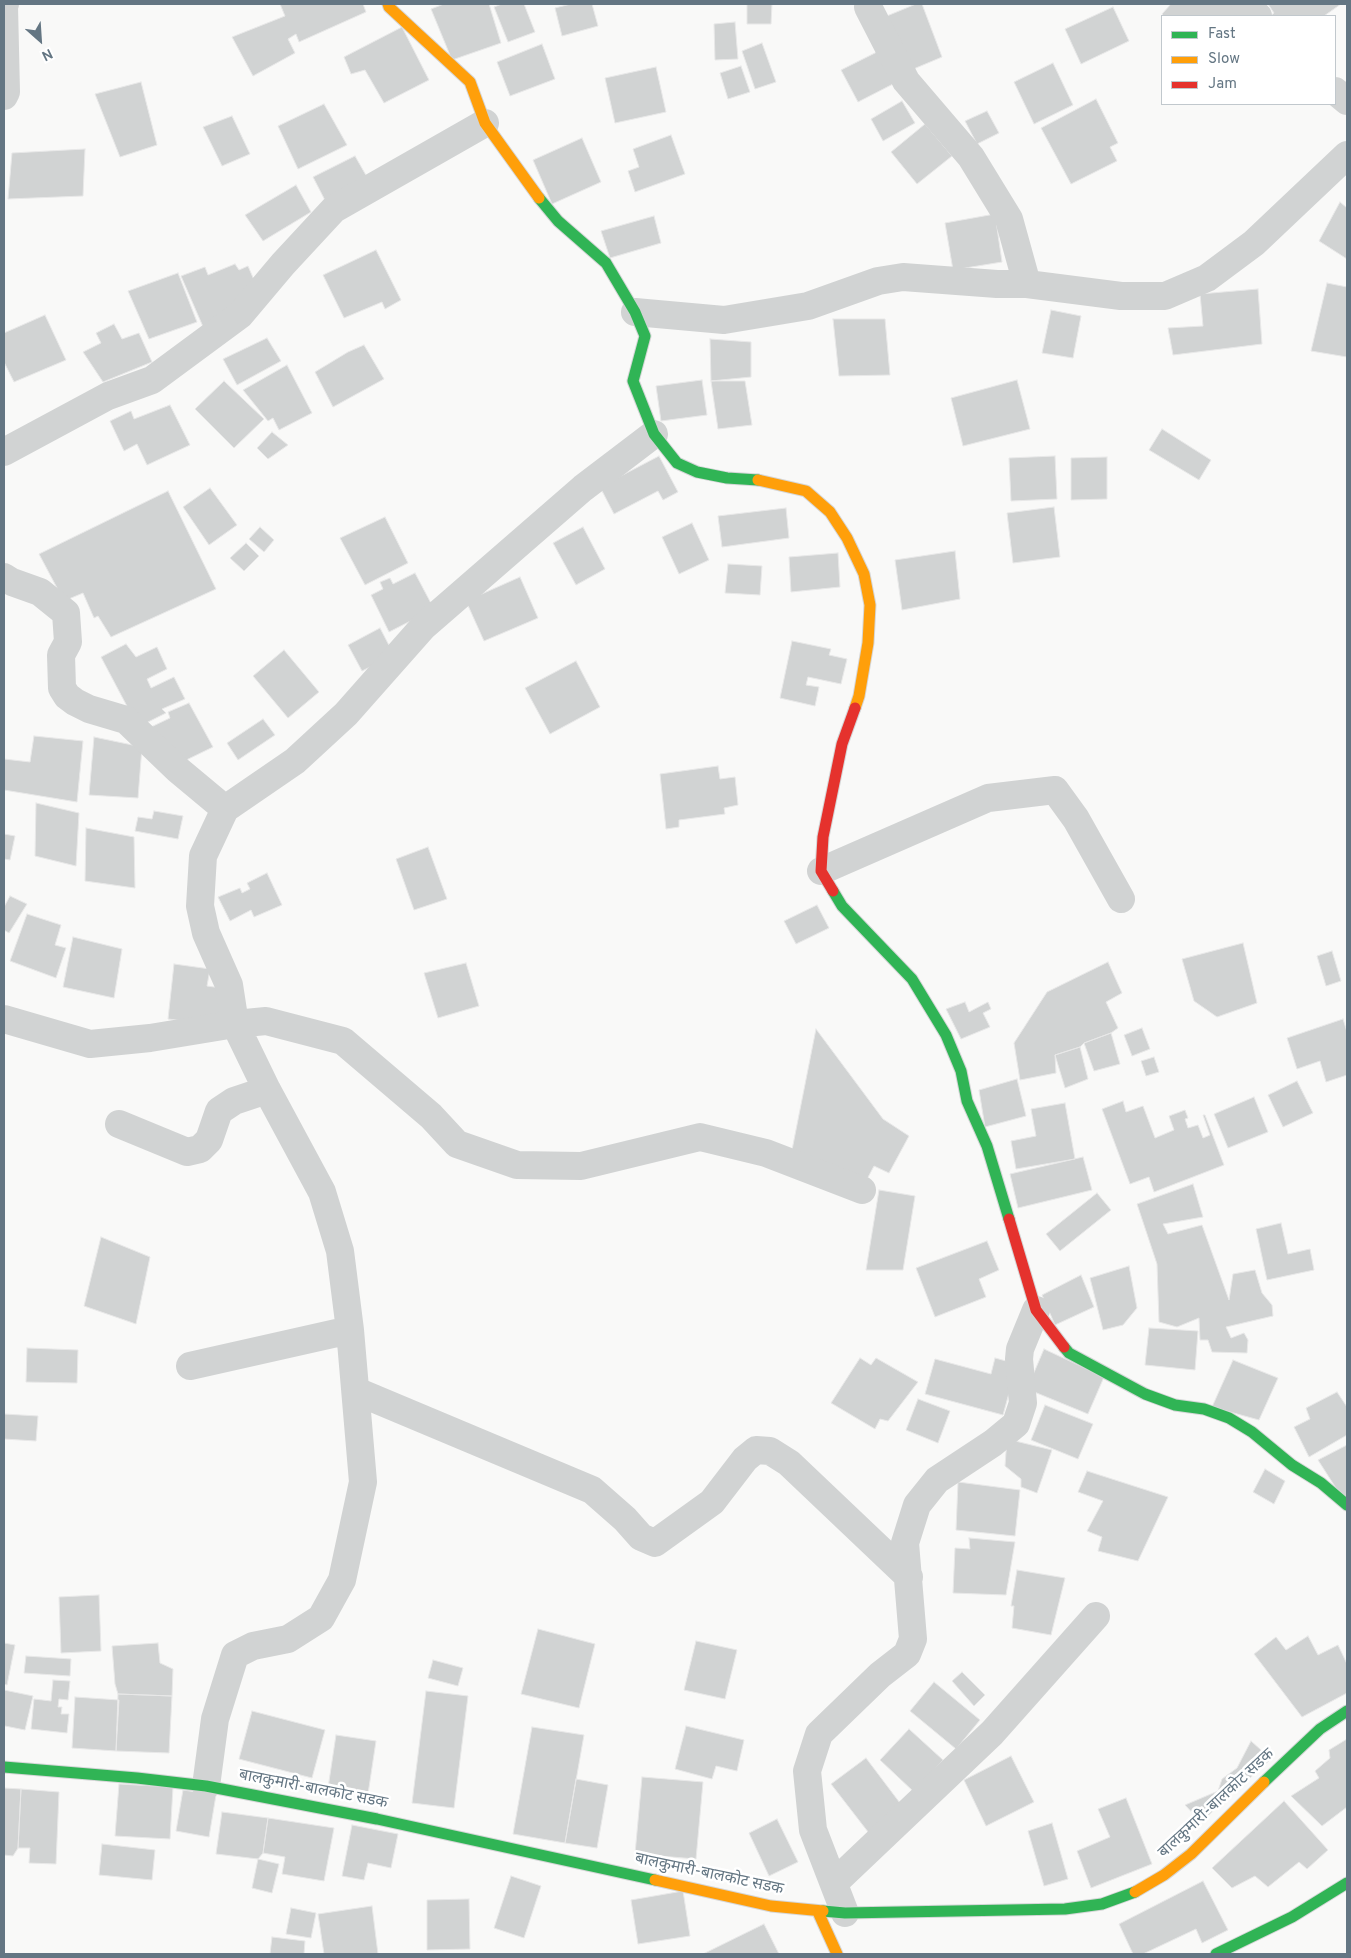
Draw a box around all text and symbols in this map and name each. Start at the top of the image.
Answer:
north arrow [15,15,65,65]
legend [1161,15,1336,105]
text: Fast [1208,25,1236,44]
text: N [39,44,55,64]
text: Slow [1208,50,1240,69]
text: Jam [1208,75,1237,94]
street label: बालकुमारी-बालकोट सडक [1155,1745,1279,1863]
street label: बालकुमारी-बालकोट सडक [237,1766,389,1814]
street label: बालकुमारी-बालकोट सडक [633,1850,785,1900]

